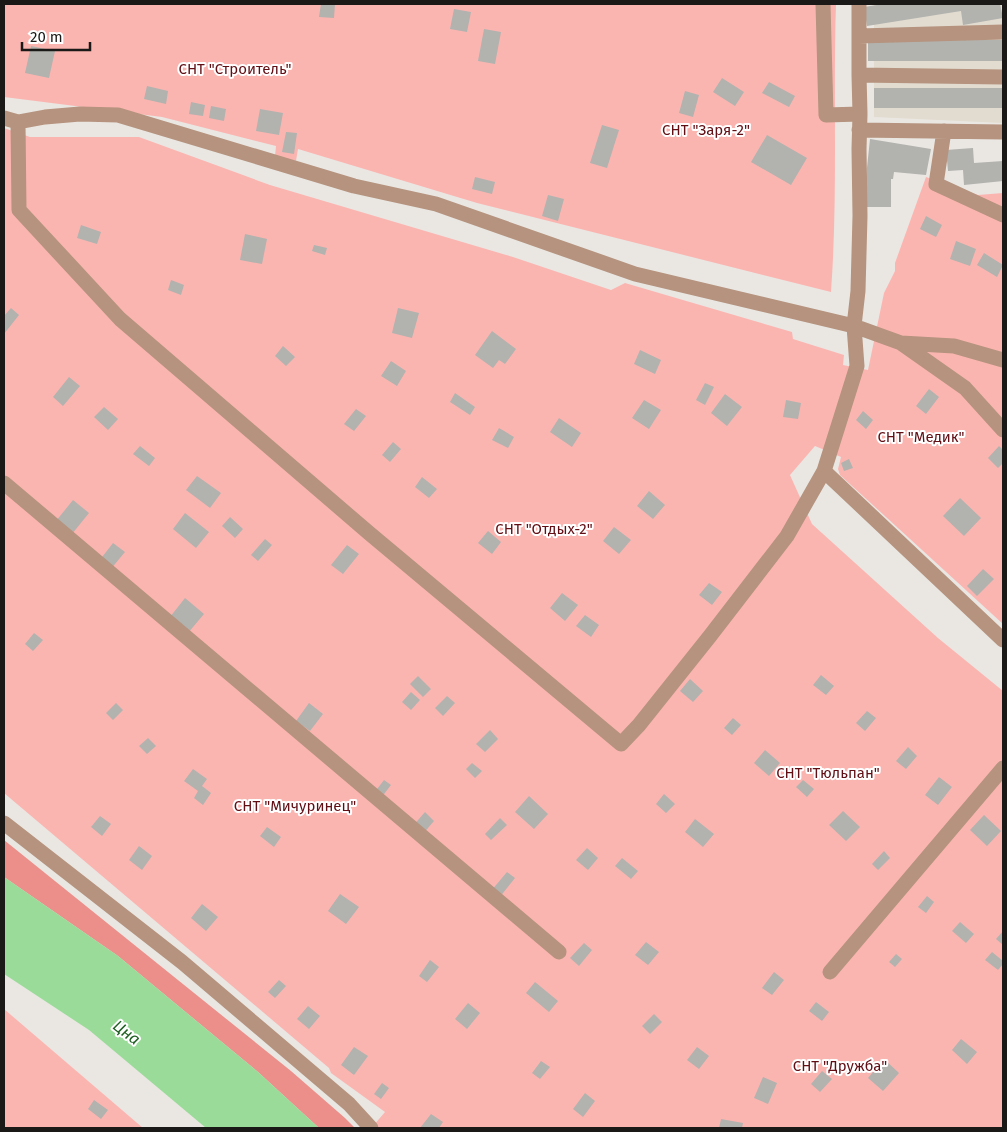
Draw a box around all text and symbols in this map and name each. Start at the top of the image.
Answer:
scale bar [22,20,90,52]
text: 20 m [30,28,63,46]
park label: СНТ "Строитель" [179,60,292,78]
park label: СНТ "Заря-2" [662,121,750,139]
park label: СНТ "Медик" [877,428,965,446]
park label: СНТ "Отдых-2" [495,520,593,538]
park label: СНТ "Тюльпан" [776,764,880,782]
park label: СНТ "Мичуринец" [234,797,356,815]
water label: Цна [109,1016,144,1049]
park label: СНТ "Дружба" [793,1057,887,1075]

